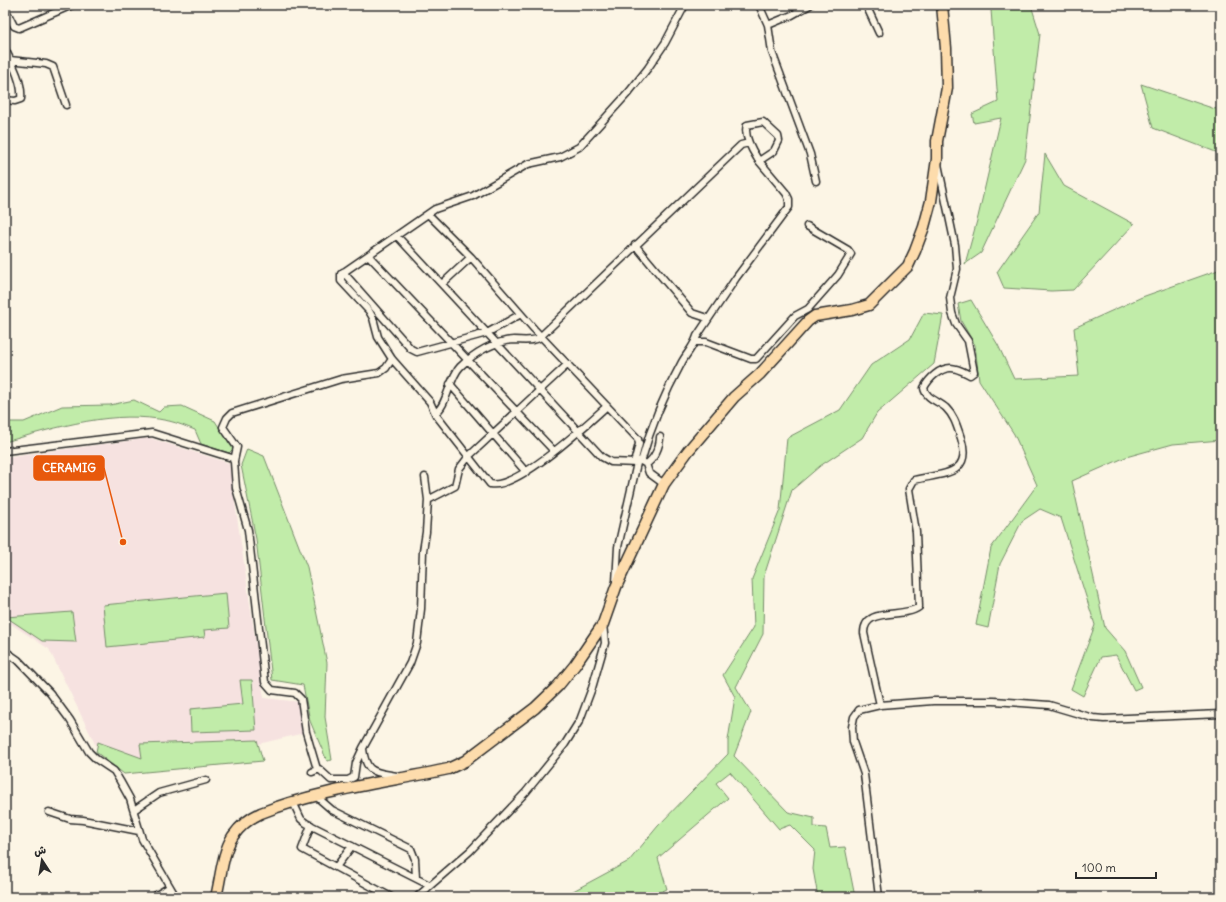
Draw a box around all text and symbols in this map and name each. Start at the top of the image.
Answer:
callout: CERAMIG [34,456,104,480]
text: CERAMIG [42,460,96,475]
north arrow [22,840,62,880]
text: ش [33,842,47,858]
scale bar [1076,854,1156,880]
text: 100 m [1082,860,1116,875]

